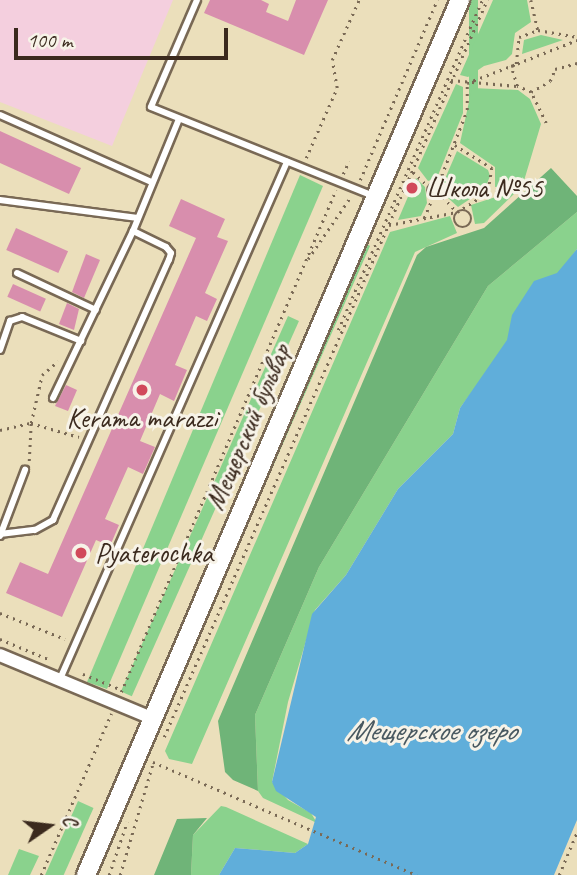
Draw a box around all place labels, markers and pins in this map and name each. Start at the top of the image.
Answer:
place label: Школа №55 [426,171,543,205]
marker: Школа №55 [404,180,420,196]
marker: Kerama marazzi [134,382,150,398]
place label: Kerama marazzi [67,401,217,435]
place label: Pyaterochka [95,536,213,570]
marker: Pyaterochka [73,545,89,561]

